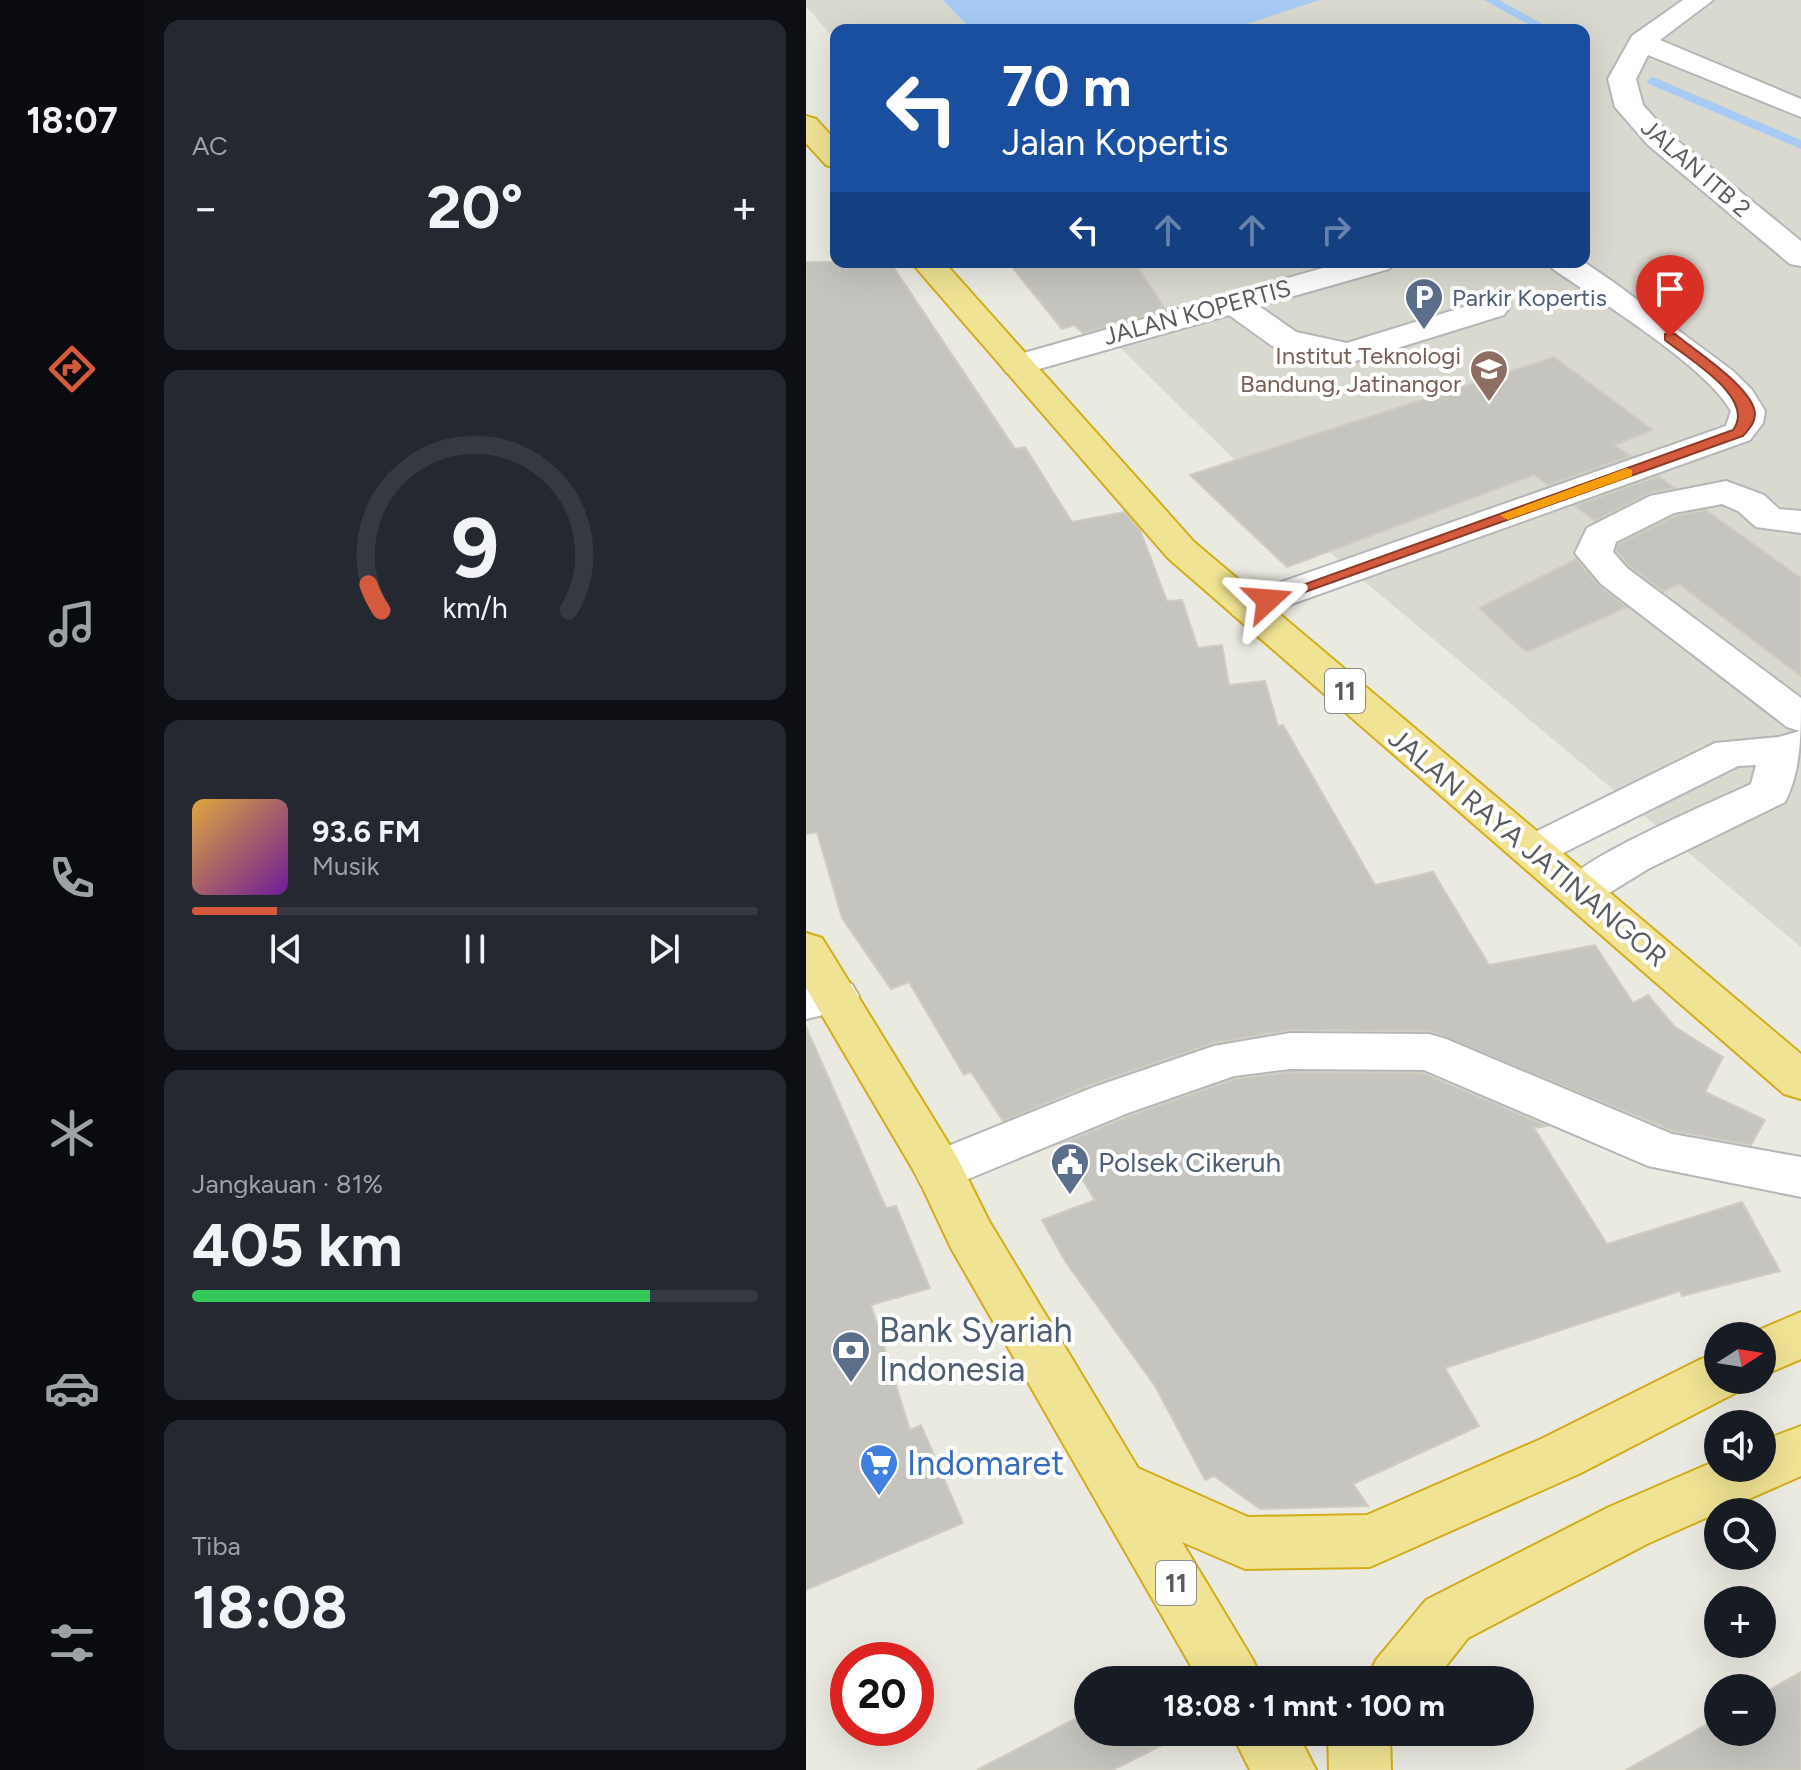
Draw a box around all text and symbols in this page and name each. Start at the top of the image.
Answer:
text: 70 m [1002,53,1132,120]
icon: left [870,56,974,160]
text: 18:07 [26,99,118,142]
street label: JALAN ITB 2 [1635,113,1757,223]
text: Jalan Kopertis [1002,121,1229,164]
text: AC [192,130,228,162]
text: 20° [427,171,523,243]
text: − [192,181,219,234]
text: + [731,181,758,234]
icon: left [1062,208,1106,252]
icon: ahead [1146,208,1190,252]
icon: ahead [1230,208,1274,252]
icon: right [1314,208,1358,252]
pin [1636,255,1704,337]
icon: arrive [1648,267,1692,311]
street label: JALAN KOPERTIS [1100,273,1294,351]
parking icon: Parkir Kopertis [1403,276,1445,331]
place label: Parkir Kopertis [1452,283,1607,312]
icon: directions [44,341,100,397]
place label: Institut Teknologi Bandung, Jatinangor [1240,341,1461,398]
school or university icon: Institut Teknologi Bandung, Jatinangor [1468,348,1510,403]
text: 9 [451,498,499,598]
position arrow [1226,558,1310,642]
text: km/h [442,591,508,625]
icon: music [44,596,100,652]
road number: 11 [1325,669,1365,713]
street label: JALAN RAYA JATINANGOR [1382,720,1674,974]
text: 93.6 FM [312,813,420,850]
icon: phone [44,850,100,906]
text: Musik [312,850,379,882]
icon: previous [264,927,308,971]
icon: pause [453,927,497,971]
icon: next [642,927,686,971]
icon: climate [44,1105,100,1161]
public building icon: Polsek Cikeruh [1049,1141,1091,1196]
place label: Polsek Cikeruh [1098,1145,1281,1179]
text: Jangkauan · 81% [192,1168,383,1200]
text: 405 km [192,1209,403,1281]
place label: Bank Syariah Indonesia [879,1310,1072,1390]
north arrow [1704,1322,1776,1394]
map controls [1704,1322,1776,1746]
bank icon: Bank Syariah Indonesia [830,1329,872,1384]
icon: car [44,1360,100,1416]
button: sound [1704,1410,1776,1482]
supermarket icon: Indomaret [858,1442,900,1497]
place label: Indomaret [907,1443,1064,1484]
button: search [1704,1498,1776,1570]
text: Tiba [192,1530,241,1562]
road number: 11 [1156,1561,1196,1605]
text: 18:08 [192,1571,348,1643]
button: + [1704,1586,1776,1658]
icon: filters [44,1615,100,1671]
speed limit sign: 20 [830,1642,934,1746]
button: − [1704,1674,1776,1746]
text: 18:08 · 1 mnt · 100 m [1163,1687,1445,1724]

